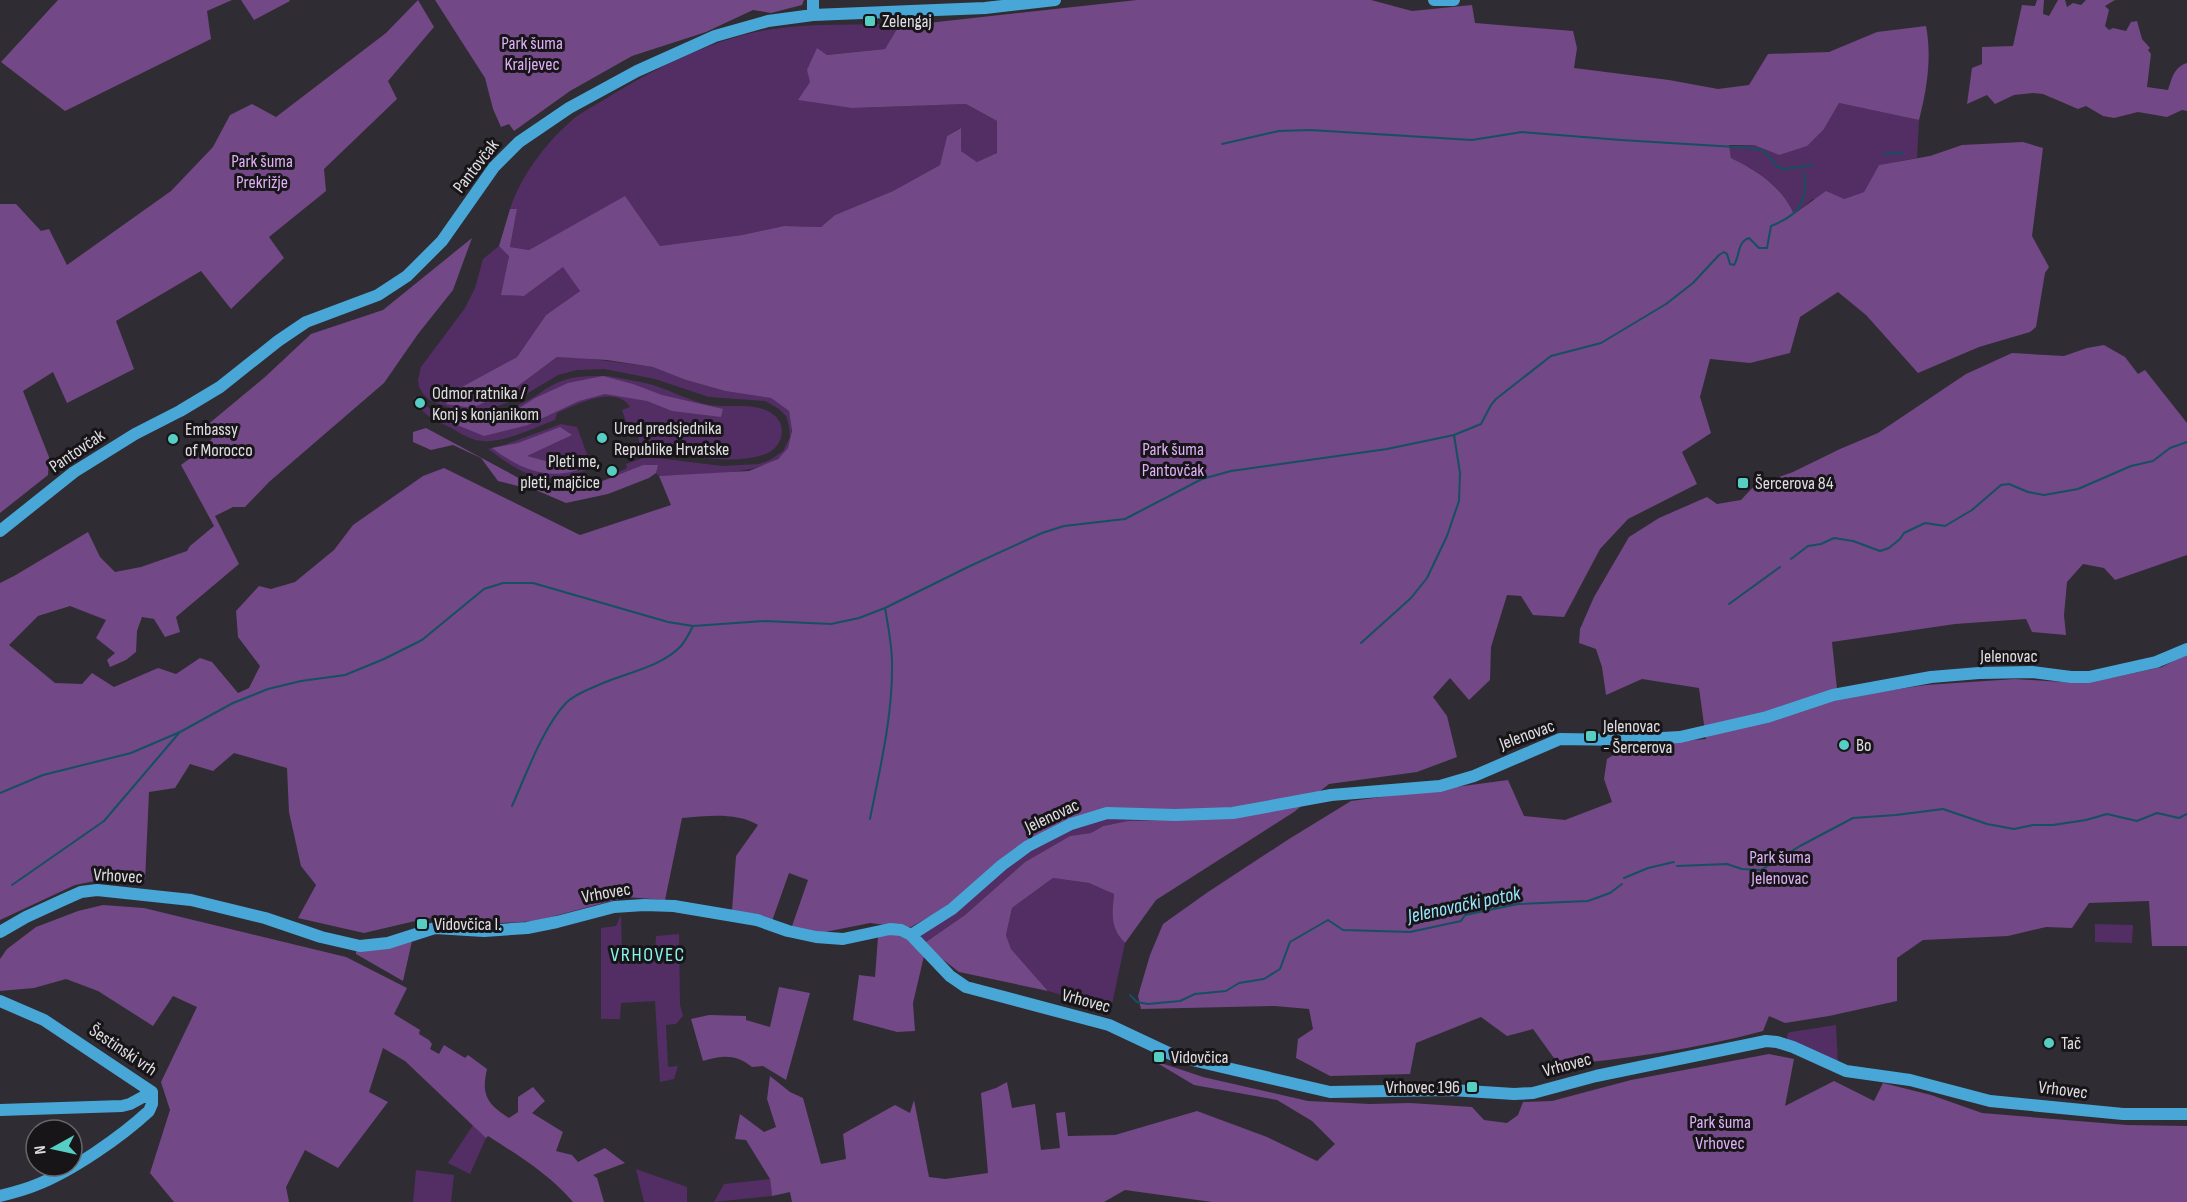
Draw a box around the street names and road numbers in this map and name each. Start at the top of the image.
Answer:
street label: Pantovčak [449,135,504,197]
street label: Pantovčak [45,425,109,477]
street label: Jelenovac [1979,646,2038,667]
street label: Jelenovac [1496,715,1558,755]
street label: Jelenovac [1021,794,1082,838]
street label: Vrhovec [93,864,143,888]
street label: Vrhovec [580,878,632,908]
street label: Vrhovec [1059,984,1113,1018]
street label: Šestinski vrh [85,1020,161,1080]
street label: Vrhovec [1540,1048,1594,1082]
street label: Vrhovec [2037,1077,2089,1103]

